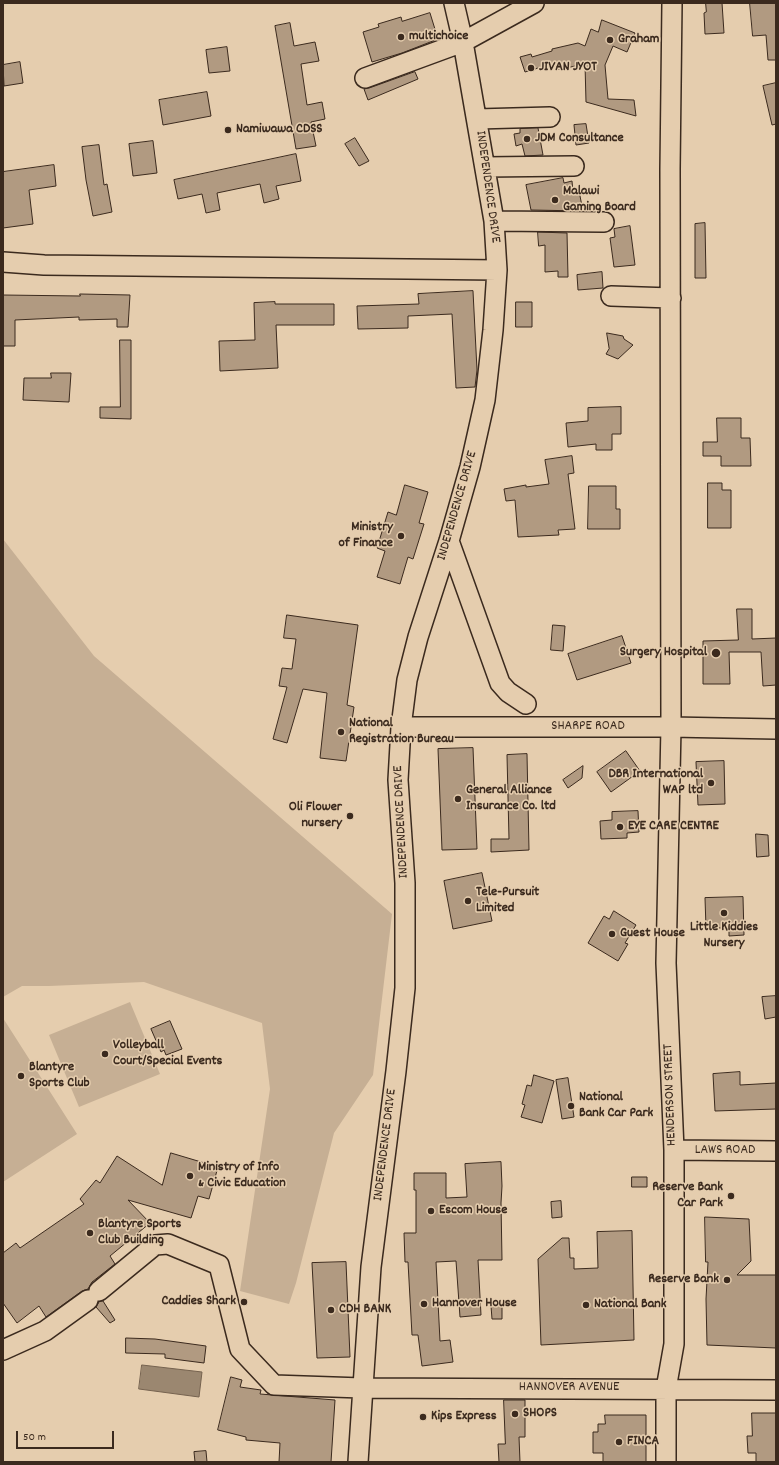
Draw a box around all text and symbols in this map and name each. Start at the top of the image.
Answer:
place label: multichoice [409,29,468,45]
marker: multichoice [396,32,406,42]
place label: Graham [618,32,659,48]
marker: Graham [605,35,615,45]
place label: JIVAN JYOT [539,60,597,76]
marker: JIVAN JYOT [526,63,536,73]
place label: Namiwawa CDSS [236,122,323,138]
marker: Namiwawa CDSS [223,125,233,135]
street label: INDEPENDENCE DRIVE [471,130,503,244]
place label: JDM Consultance [535,131,624,147]
marker: JDM Consultance [522,134,532,144]
place label: Malawi Gaming Board [563,184,636,216]
marker: Malawi Gaming Board [550,195,560,205]
street label: INDEPENDENCE DRIVE [434,449,482,563]
place label: Ministry of Finance [339,520,393,552]
marker: Ministry of Finance [396,531,406,541]
place label: Surgery Hospital [620,645,707,661]
marker: Surgery Hospital [710,647,722,659]
place label: National Registration Bureau [349,716,454,748]
street label: SHARPE ROAD [551,719,625,735]
marker: National Registration Bureau [336,727,346,737]
street label: INDEPENDENCE DRIVE [391,765,413,879]
place label: DBR International WAP ltd [608,767,703,800]
marker: DBR International WAP ltd [706,778,716,788]
place label: General Alliance Insurance Co. ltd [466,783,556,816]
marker: General Alliance Insurance Co. ltd [453,794,463,804]
place label: Oli Flower nursery [289,800,342,832]
marker: Oli Flower nursery [345,811,355,821]
place label: EYE CARE CENTRE [628,819,719,835]
marker: EYE CARE CENTRE [615,822,625,832]
place label: Tele-Pursuit Limited [476,885,539,918]
marker: Tele-Pursuit Limited [463,896,473,906]
marker: Little Kiddies Nursery [719,908,729,918]
place label: Little Kiddies Nursery [690,920,758,952]
place label: Guest House [620,926,685,942]
marker: Guest House [607,929,617,939]
place label: Volleyball Court/Special Events [113,1038,222,1070]
street label: HENDERSON STREET [661,1044,681,1146]
marker: Volleyball Court/Special Events [100,1049,110,1059]
place label: Blantyre Sports Club [29,1060,90,1092]
marker: Blantyre Sports Club [16,1071,26,1081]
street label: INDEPENDENCE DRIVE [371,1088,401,1202]
place label: National Bank Car Park [579,1090,653,1122]
marker: National Bank Car Park [566,1101,576,1111]
street label: LAWS ROAD [695,1143,755,1159]
place label: Ministry of Info & Civic Education [198,1160,286,1192]
marker: Ministry of Info & Civic Education [185,1171,195,1181]
place label: Reserve Bank Car Park [652,1180,723,1212]
marker: Reserve Bank Car Park [726,1191,736,1201]
place label: Escom House [439,1203,507,1219]
marker: Escom House [426,1206,436,1216]
place label: Blantyre Sports Club Building [98,1217,182,1250]
marker: Blantyre Sports Club Building [85,1228,95,1238]
place label: Reserve Bank [648,1272,719,1288]
marker: Reserve Bank [722,1275,732,1285]
place label: Caddies Shark [161,1294,236,1310]
place label: Hannover House [432,1296,517,1312]
marker: Caddies Shark [239,1297,249,1307]
place label: National Bank [594,1297,666,1313]
marker: Hannover House [419,1299,429,1309]
marker: National Bank [581,1300,591,1310]
place label: CDH BANK [339,1302,391,1318]
marker: CDH BANK [326,1305,336,1315]
street label: HANNOVER AVENUE [519,1380,619,1396]
place label: SHOPS [523,1406,557,1422]
place label: Kips Express [431,1409,497,1425]
marker: SHOPS [510,1409,520,1419]
marker: Kips Express [418,1412,428,1422]
scale bar [18,1423,116,1449]
text: 50 m [23,1429,46,1446]
place label: FINCA [627,1434,659,1450]
marker: FINCA [614,1437,624,1447]

